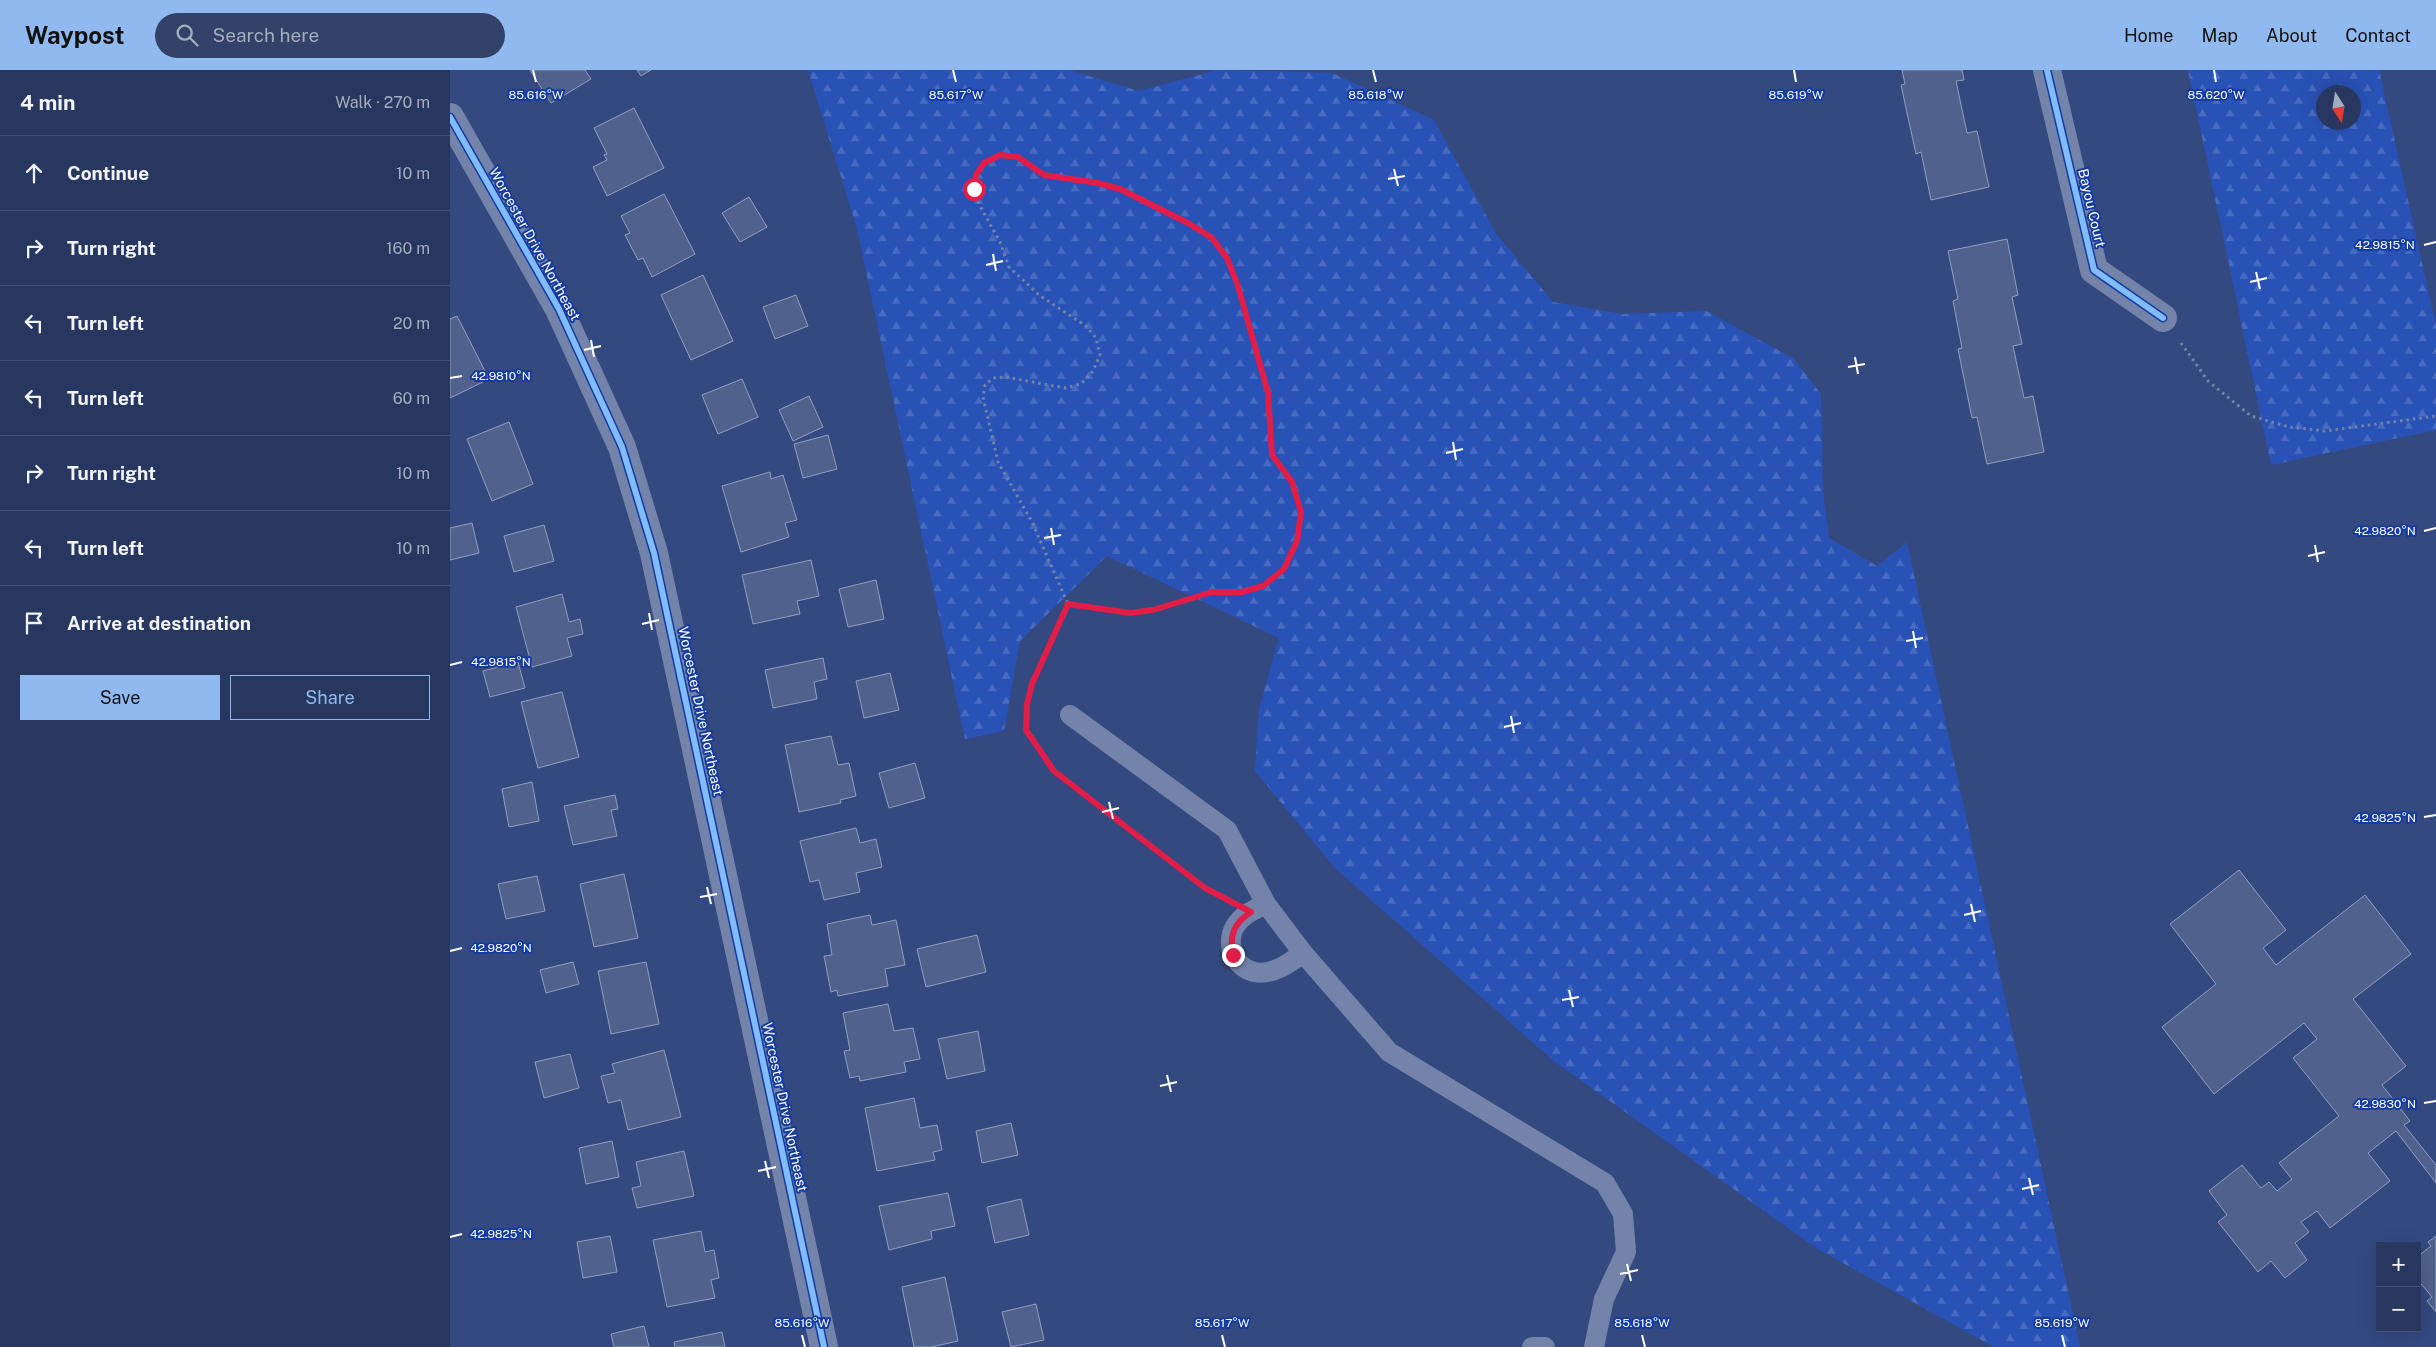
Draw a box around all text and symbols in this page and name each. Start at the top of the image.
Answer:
search box [155,13,505,58]
text: Waypost [25,21,125,49]
icon: search [173,21,201,49]
text: Search here [213,24,319,46]
text: Home [2124,25,2174,46]
text: Map [2202,25,2238,46]
text: About [2266,25,2317,46]
text: Contact [2345,25,2411,46]
north arrow [2316,85,2361,130]
text: 85.616°W [509,88,564,102]
text: 85.617°W [929,88,984,102]
text: 85.618°W [1348,88,1404,102]
text: 85.619°W [1768,88,1824,102]
text: 85.620°W [2187,88,2245,102]
text: 4 min [20,90,75,115]
text: Walk · 270 m [335,93,430,112]
icon: ahead [20,159,48,187]
text: Continue [67,162,149,184]
text: 10 m [396,164,430,183]
street label: Worcester Drive Northeast [486,165,584,323]
street label: Bayou Court [2075,167,2109,249]
route start [963,178,986,201]
icon: right [20,234,48,262]
text: Turn right [67,237,156,259]
text: 42.9815°N [2355,238,2415,252]
text: 160 m [386,239,430,258]
icon: left [20,309,48,337]
text: Turn left [67,312,144,334]
text: 20 m [393,314,430,333]
text: 42.9810°N [471,369,531,383]
icon: left [20,384,48,412]
text: Turn left [67,387,144,409]
text: 60 m [393,389,430,408]
icon: right [20,459,48,487]
text: Turn right [67,462,156,484]
text: 10 m [396,464,430,483]
text: 42.9820°N [2354,524,2416,538]
icon: left [20,534,48,562]
text: Turn left [67,537,144,559]
text: 10 m [396,539,430,558]
icon: arrive [20,609,48,637]
text: Arrive at destination [67,612,251,634]
street label: Worcester Drive Northeast [675,625,727,797]
text: 42.9815°N [471,655,531,669]
button: Save [20,675,220,720]
button: Share [230,675,430,720]
text: 42.9825°N [2354,811,2416,825]
text: 42.9820°N [470,941,532,955]
route end [1222,944,1245,967]
street label: Worcester Drive Northeast [759,1021,811,1193]
text: 42.9830°N [2354,1097,2416,1111]
text: 42.9825°N [470,1227,532,1241]
map controls [2376,1242,2421,1332]
button: + [2376,1242,2421,1287]
button: − [2376,1287,2421,1332]
text: 85.616°W [775,1316,830,1330]
text: 85.617°W [1195,1316,1250,1330]
text: 85.618°W [1614,1316,1670,1330]
text: 85.619°W [2034,1316,2090,1330]

